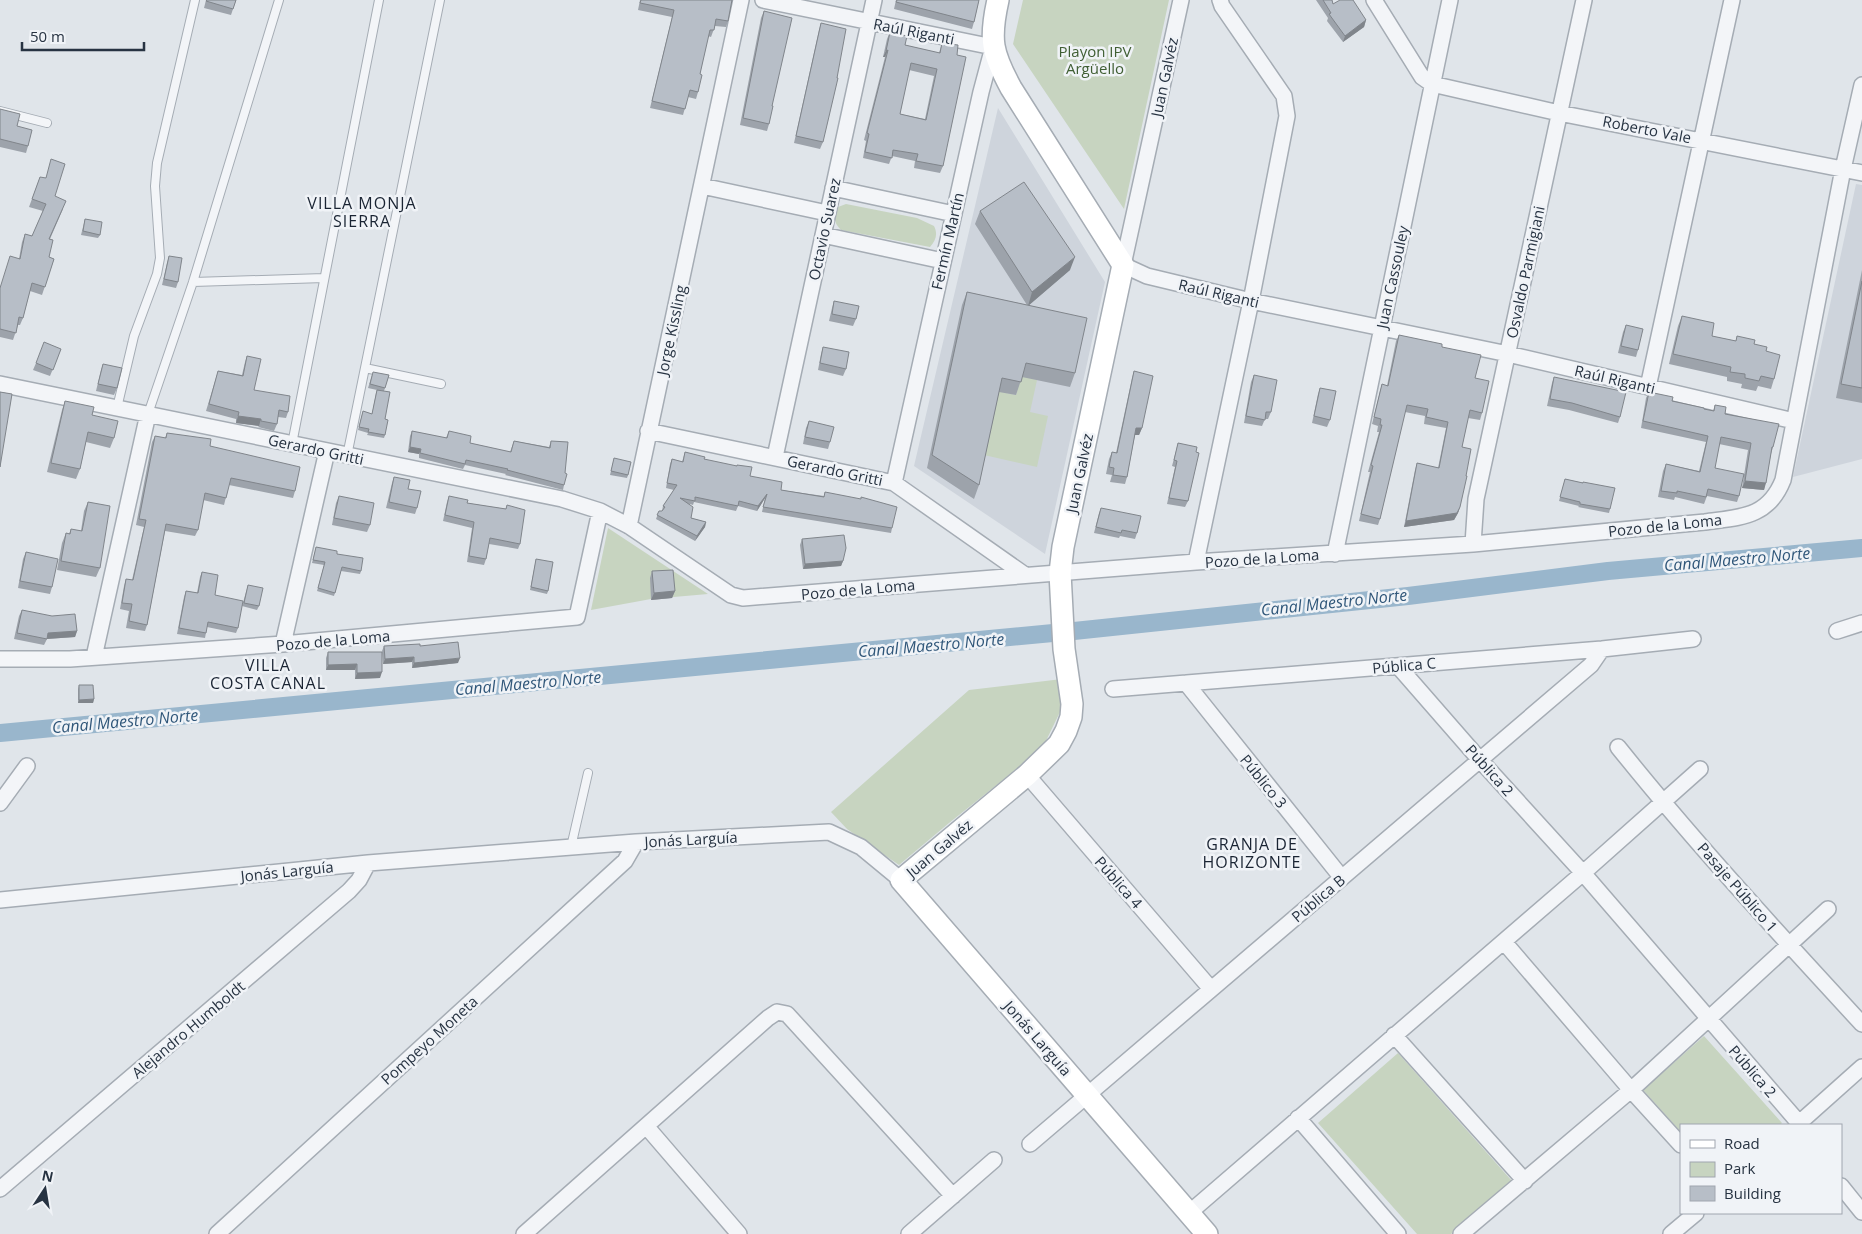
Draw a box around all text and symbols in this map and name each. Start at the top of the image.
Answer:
street label: Raúl Riganti [872,13,956,49]
scale bar [22,20,145,52]
text: 50 m [30,26,65,46]
street label: Juan Galvéz [1145,35,1182,120]
park label: Playon IPV Argüello [1059,41,1132,78]
street label: Roberto Vale [1601,111,1693,147]
street label: Octavio Suarez [803,176,845,282]
street label: Fermín Martín [926,190,968,292]
district label: VILLA MONJA SIERRA [307,192,417,232]
street label: Osvaldo Parmigiani [1501,204,1549,340]
street label: Juan Cassouley [1371,223,1413,332]
street label: Raúl Riganti [1177,274,1261,312]
street label: Jorge Kissling [651,283,690,379]
street label: Raúl Riganti [1573,360,1657,398]
street label: Gerardo Gritti [266,429,366,469]
street label: Juan Galvéz [1060,431,1097,516]
street label: Gerardo Gritti [785,450,885,490]
street label: Pozo de la Loma [1607,509,1723,541]
water label: Canal Maestro Norte [1663,542,1811,576]
street label: Pozo de la Loma [1204,544,1320,572]
street label: Pozo de la Loma [800,574,916,604]
water label: Canal Maestro Norte [1260,583,1408,621]
street label: Pozo de la Loma [275,625,391,655]
water label: Canal Maestro Norte [857,628,1005,662]
street label: Pública C [1371,652,1437,678]
district label: VILLA COSTA CANAL [210,654,326,694]
water label: Canal Maestro Norte [454,666,602,700]
water label: Canal Maestro Norte [51,704,199,738]
street label: Pública 2 [1462,740,1518,800]
street label: Público 3 [1236,750,1292,812]
street label: Juan Galvéz [900,814,976,883]
street label: Jonás Larguía [642,827,738,852]
district label: GRANJA DE HORIZONTE [1203,833,1301,873]
street label: Pasaje Público 1 [1694,838,1782,936]
street label: Pública 4 [1091,852,1147,913]
street label: Jonás Larguía [238,856,334,886]
street label: Pública B [1287,870,1349,926]
street label: Alejandro Humboldt [127,976,249,1082]
street label: Pompeyo Moneta [376,991,482,1089]
street label: Jonás Larguía [999,995,1076,1080]
street label: Pública 2 [1725,1041,1781,1101]
legend [1680,1124,1842,1214]
text: Road [1724,1133,1760,1153]
text: Park [1724,1158,1755,1178]
north arrow [20,1164,70,1214]
text: N [40,1165,55,1186]
text: Building [1724,1183,1781,1203]

